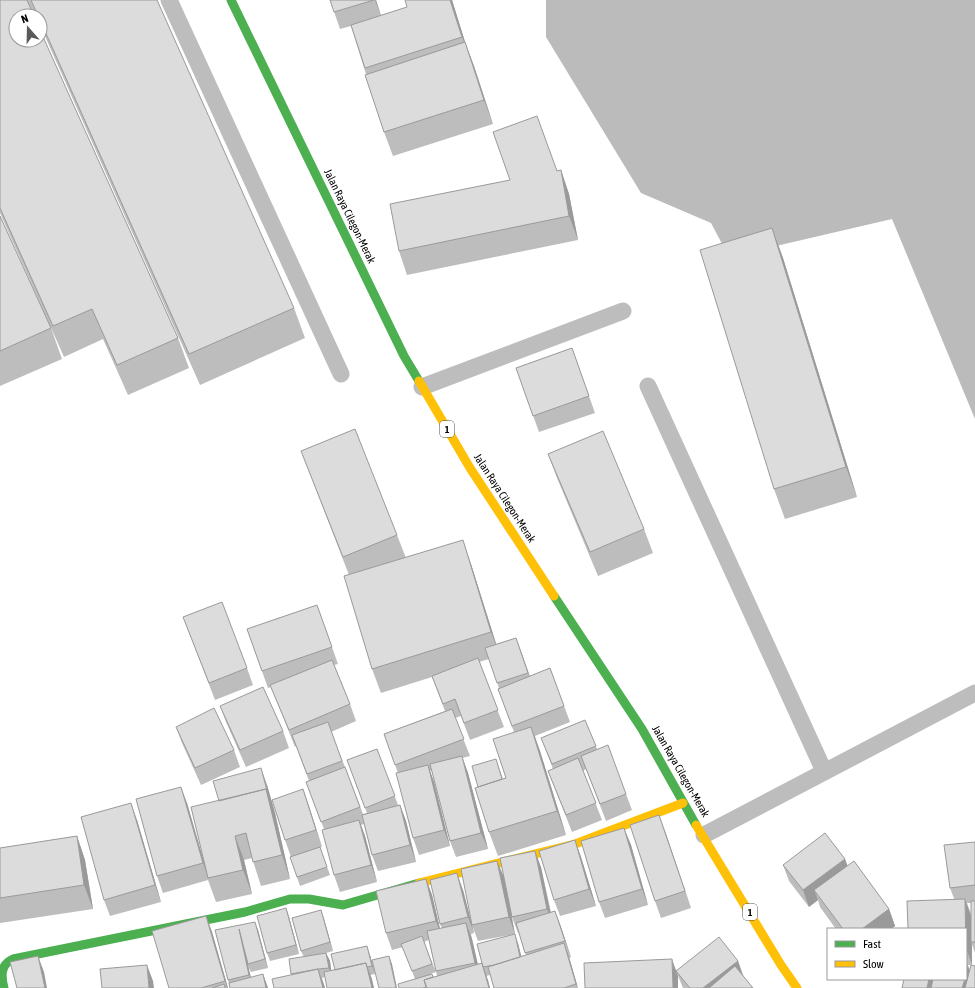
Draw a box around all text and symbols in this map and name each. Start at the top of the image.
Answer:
north arrow [8,8,48,48]
text: N [19,12,30,25]
street label: Jalan Raya Cilegon-Merak [322,167,378,265]
road number: 1 [440,421,454,437]
street label: Jalan Raya Cilegon-Merak [472,451,538,545]
street label: Jalan Raya Cilegon-Merak [650,723,712,819]
road number: 1 [743,904,757,920]
legend [827,928,967,980]
text: Fast [863,937,881,951]
text: Slow [863,957,884,971]

